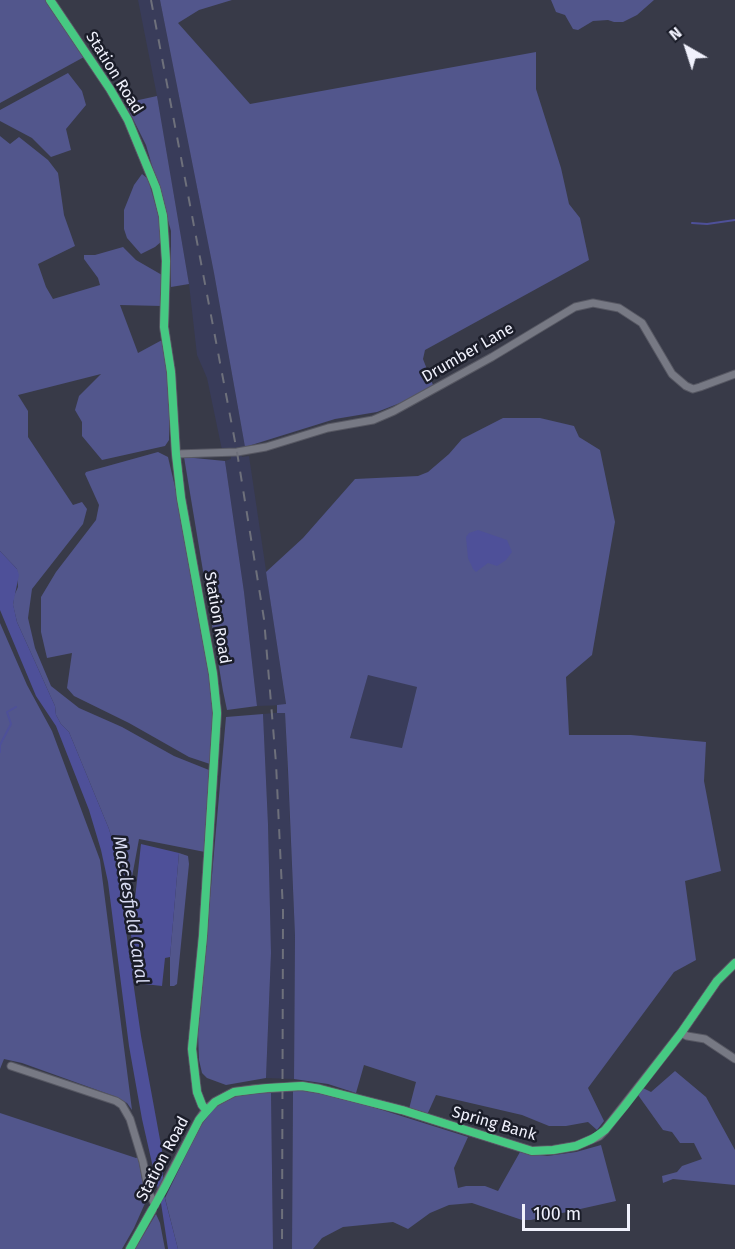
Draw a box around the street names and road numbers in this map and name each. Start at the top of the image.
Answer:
street label: Station Road [81,28,147,118]
street label: Drumber Lane [419,319,517,387]
street label: Station Road [199,570,235,666]
street label: Spring Bank [450,1103,538,1145]
street label: Station Road [133,1113,193,1205]

